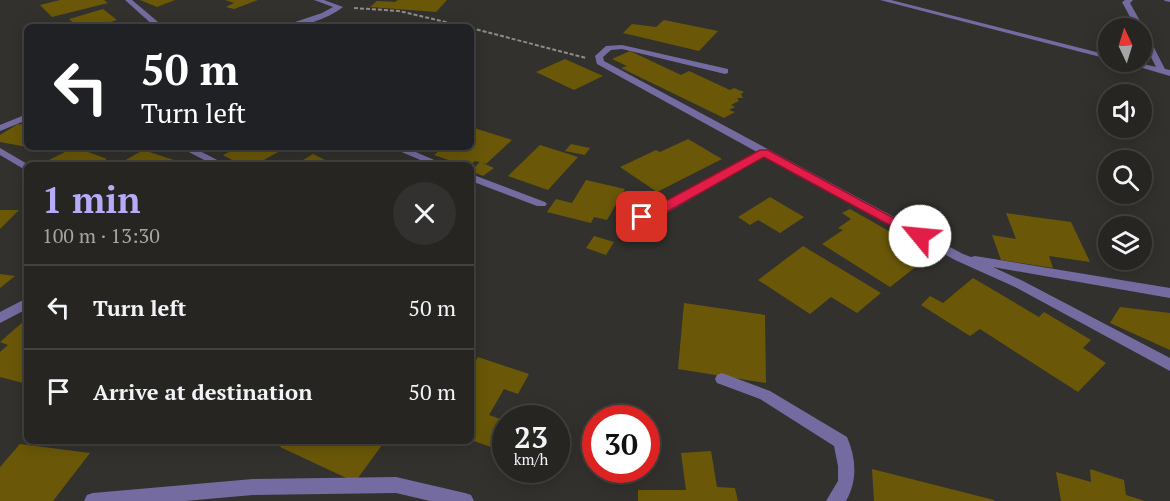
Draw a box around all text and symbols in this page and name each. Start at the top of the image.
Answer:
north arrow [1098,18,1152,72]
map controls [1098,18,1152,270]
text: 50 m [141,41,239,97]
icon: left [42,48,120,126]
button: sound [1098,84,1152,138]
text: Turn left [141,95,246,131]
button: search [1098,150,1152,204]
text: 1 min [42,176,140,223]
button: close [393,182,456,245]
pin [616,191,667,242]
icon: arrive [625,200,658,233]
position arrow [888,204,952,268]
button: layers [1098,216,1152,270]
text: 100 m · 13:30 [42,222,160,249]
icon: left [42,291,75,324]
text: Turn left [93,293,186,322]
text: 50 m [408,293,456,322]
icon: arrive [42,375,75,408]
text: Arrive at destination [93,377,312,406]
text: 50 m [408,377,456,406]
speed limit sign: 30 [582,405,660,483]
text: 23 [514,417,548,457]
text: km/h [514,449,548,469]

